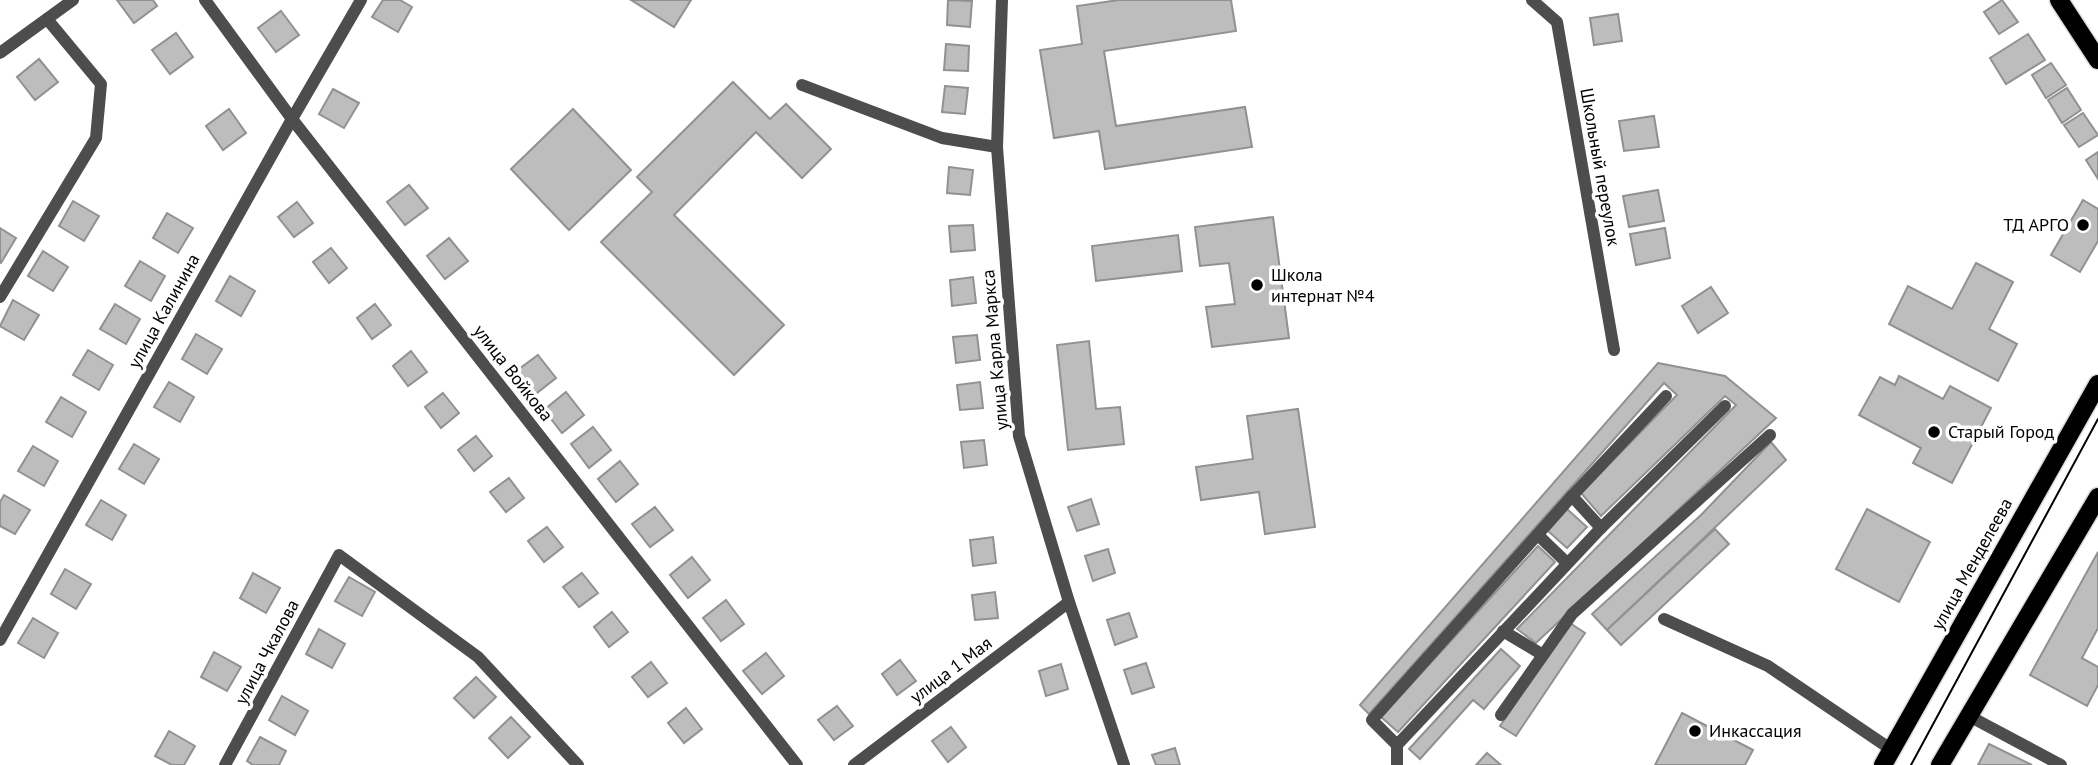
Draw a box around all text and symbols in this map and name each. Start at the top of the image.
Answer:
street label: Школьный переулок [1575,86,1626,248]
place label: ТД АРГО [2003,213,2069,236]
marker: ТД АРГО [2075,217,2091,233]
street label: улица Калинина [123,249,205,372]
place label: Школа интернат №4 [1271,263,1375,307]
street label: улица Карла Маркса [976,269,1013,431]
marker: Школа интернат №4 [1249,277,1265,293]
street label: улица Войкова [468,320,558,426]
place label: Старый Город [1948,420,2054,443]
marker: Старый Город [1926,424,1942,440]
street label: улица Менделеева [1926,494,2017,634]
street label: улица Чкалова [229,595,304,708]
street label: улица 1 Мая [905,631,996,708]
place label: Инкассация [1709,719,1802,742]
marker: Инкассация [1687,723,1703,739]

